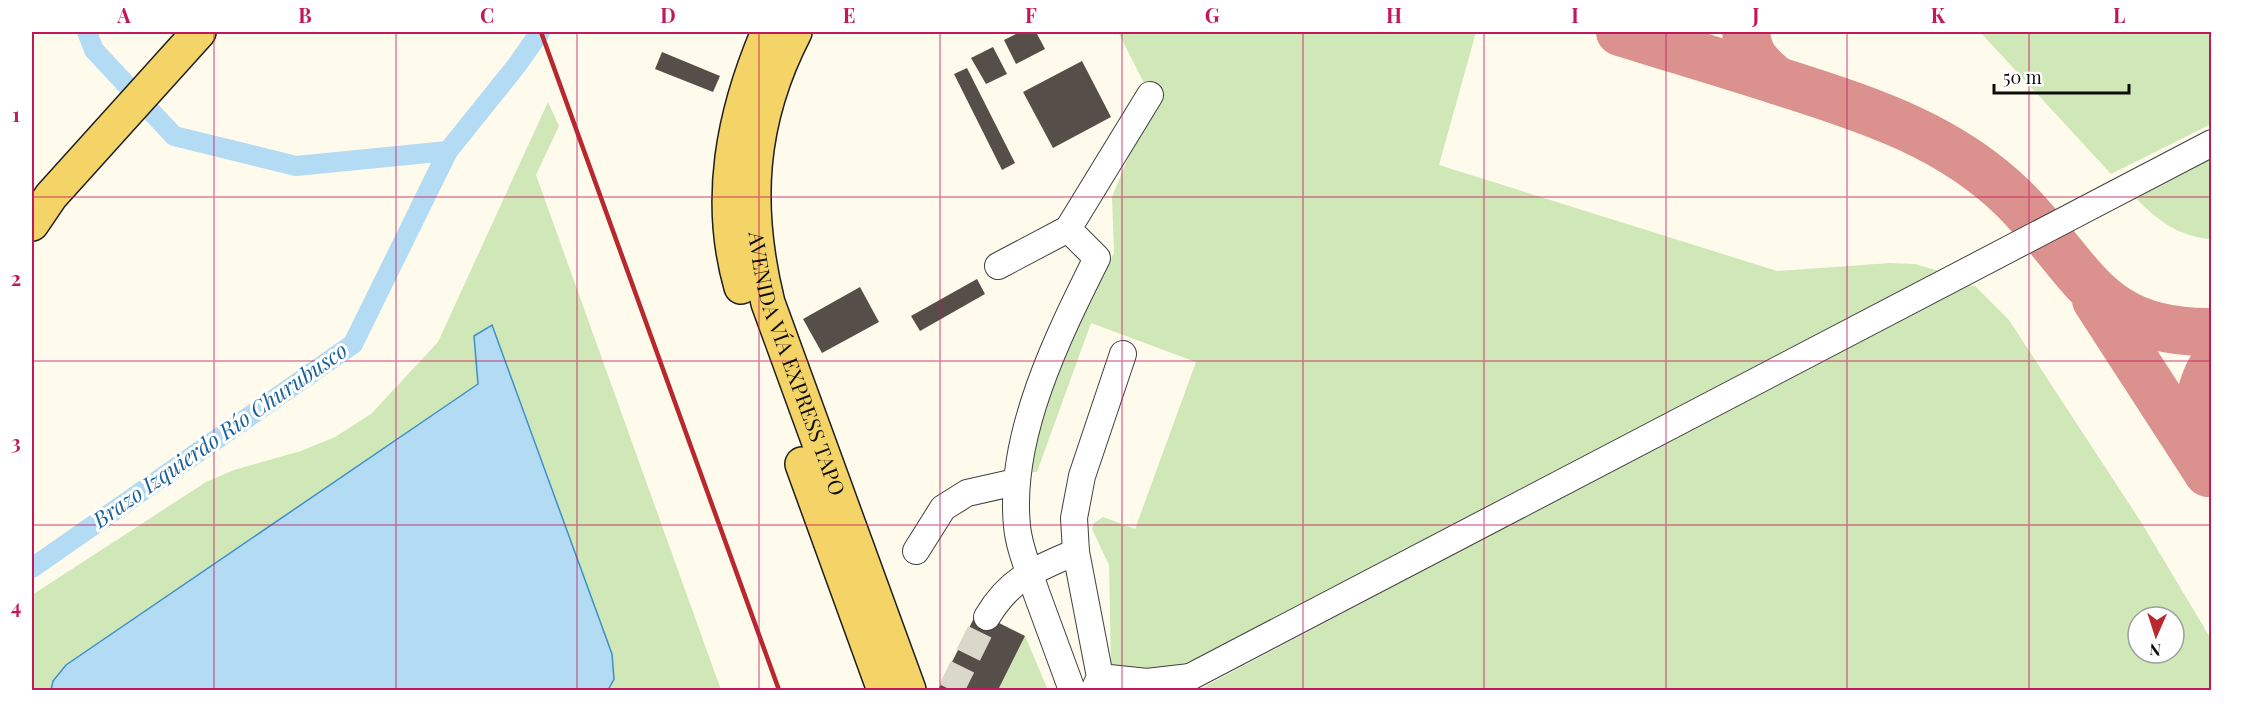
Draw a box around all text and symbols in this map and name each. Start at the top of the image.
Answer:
text: A [116,1,131,28]
text: B [298,1,312,28]
text: C [480,1,494,28]
text: D [660,1,676,28]
text: E [843,1,855,28]
text: F [1025,1,1037,28]
text: G [1205,1,1220,28]
text: H [1386,1,1402,28]
text: I [1571,1,1579,28]
text: J [1751,1,1760,28]
text: K [1931,1,1946,28]
text: L [2113,1,2125,28]
scale bar [1994,57,2129,95]
text: 50 m [2003,65,2042,89]
text: 1 [12,100,20,127]
street label: AVENIDA VÍA EXPRESS TAPO [744,229,853,499]
text: 2 [11,264,21,291]
water label: Brazo Izquierdo Río Churubusco [85,334,353,534]
text: 3 [11,428,21,455]
text: 4 [11,592,21,619]
north arrow [2126,605,2186,665]
text: N [2148,640,2162,661]

